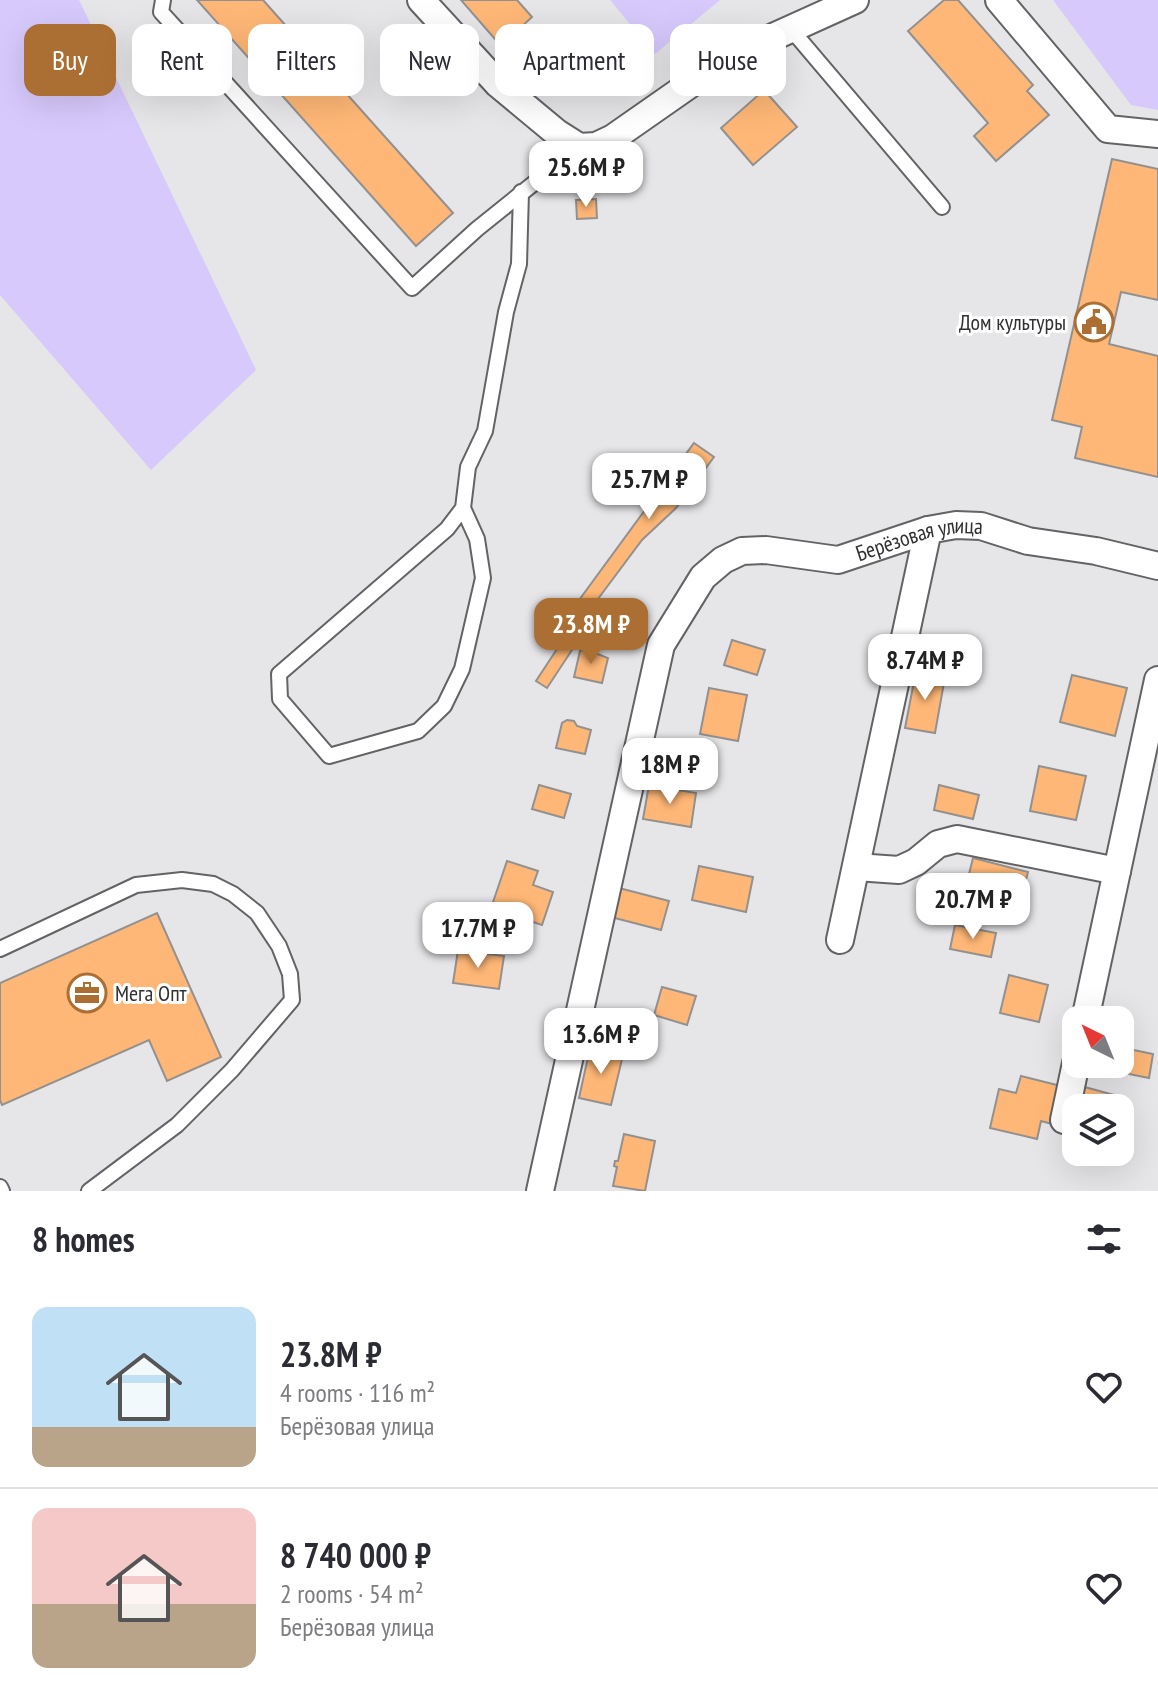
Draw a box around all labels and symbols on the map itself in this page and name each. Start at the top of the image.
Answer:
pin: 25.6M ₽ [512,141,660,209]
public building icon: Дом культуры [1073,301,1115,343]
place label: Дом культуры [959,308,1066,336]
pin: 25.7M ₽ [575,453,723,521]
street label: Берёзовая улица [852,511,983,567]
pin: 23.8M ₽ [517,598,665,666]
pin: 8.74M ₽ [851,634,999,702]
pin: 18M ₽ [614,738,726,806]
pin: 20.7M ₽ [899,873,1047,941]
pin: 17.7M ₽ [404,902,552,970]
office icon: Мега Опт [66,972,108,1014]
place label: Мега Опт [115,979,188,1007]
north arrow [1062,1006,1134,1078]
pin: 13.6M ₽ [527,1008,675,1076]

